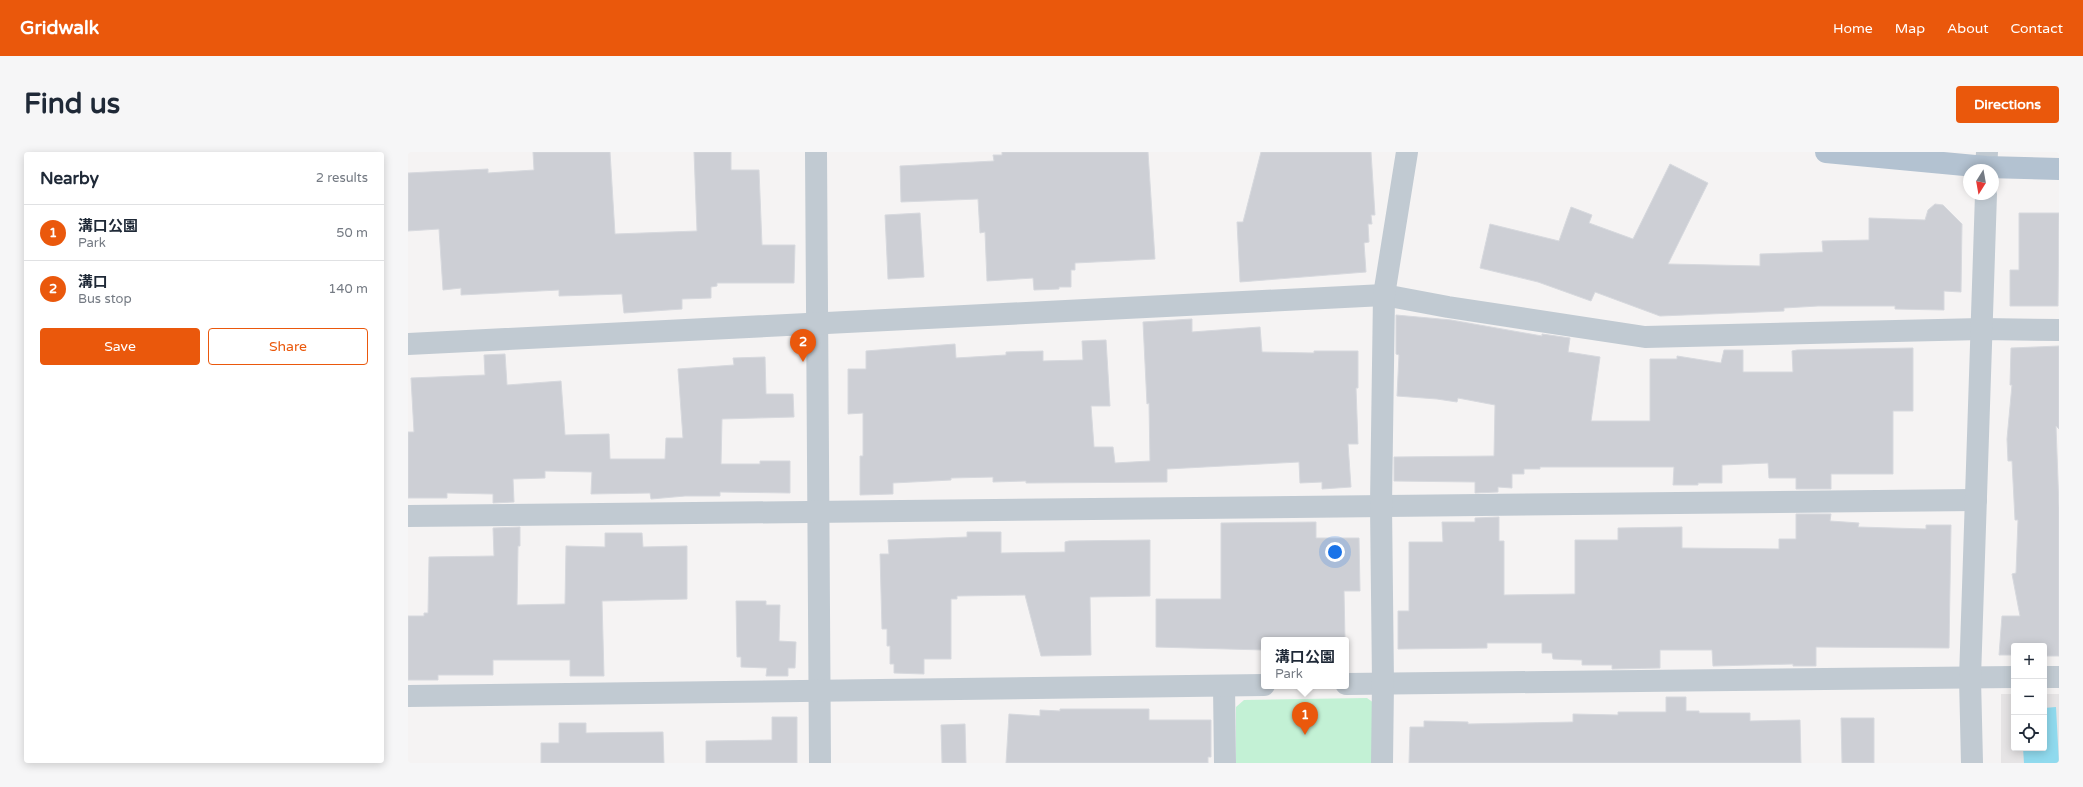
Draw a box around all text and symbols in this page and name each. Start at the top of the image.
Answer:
text: Gridwalk [20,17,99,39]
text: Home [1833,20,1873,37]
text: Map [1895,20,1925,37]
text: About [1947,20,1989,37]
text: Contact [2011,20,2063,37]
button: Directions [1956,86,2059,123]
text: Find us [24,87,120,121]
north arrow [1963,164,1999,200]
text: Nearby [40,168,99,189]
text: 2 results [316,170,368,186]
text: 溝口公園 [78,217,138,235]
text: 1 [49,225,57,241]
text: 50 m [336,225,368,241]
text: Park [78,235,106,251]
text: 溝口 [78,273,108,291]
text: 2 [49,281,57,297]
text: 140 m [328,281,368,297]
text: Bus stop [78,291,132,307]
button: Save [40,328,200,365]
button: Share [208,328,368,365]
pin: 2 [790,329,816,362]
your location [1325,542,1345,562]
popup [1261,637,1349,689]
map controls [2011,643,2047,751]
button: + [2011,643,2047,679]
text: 溝口公園 [1275,648,1335,666]
text: Park [1275,666,1303,682]
button: − [2011,679,2047,715]
pin: 1 [1292,702,1318,735]
button: locate [2011,715,2047,751]

